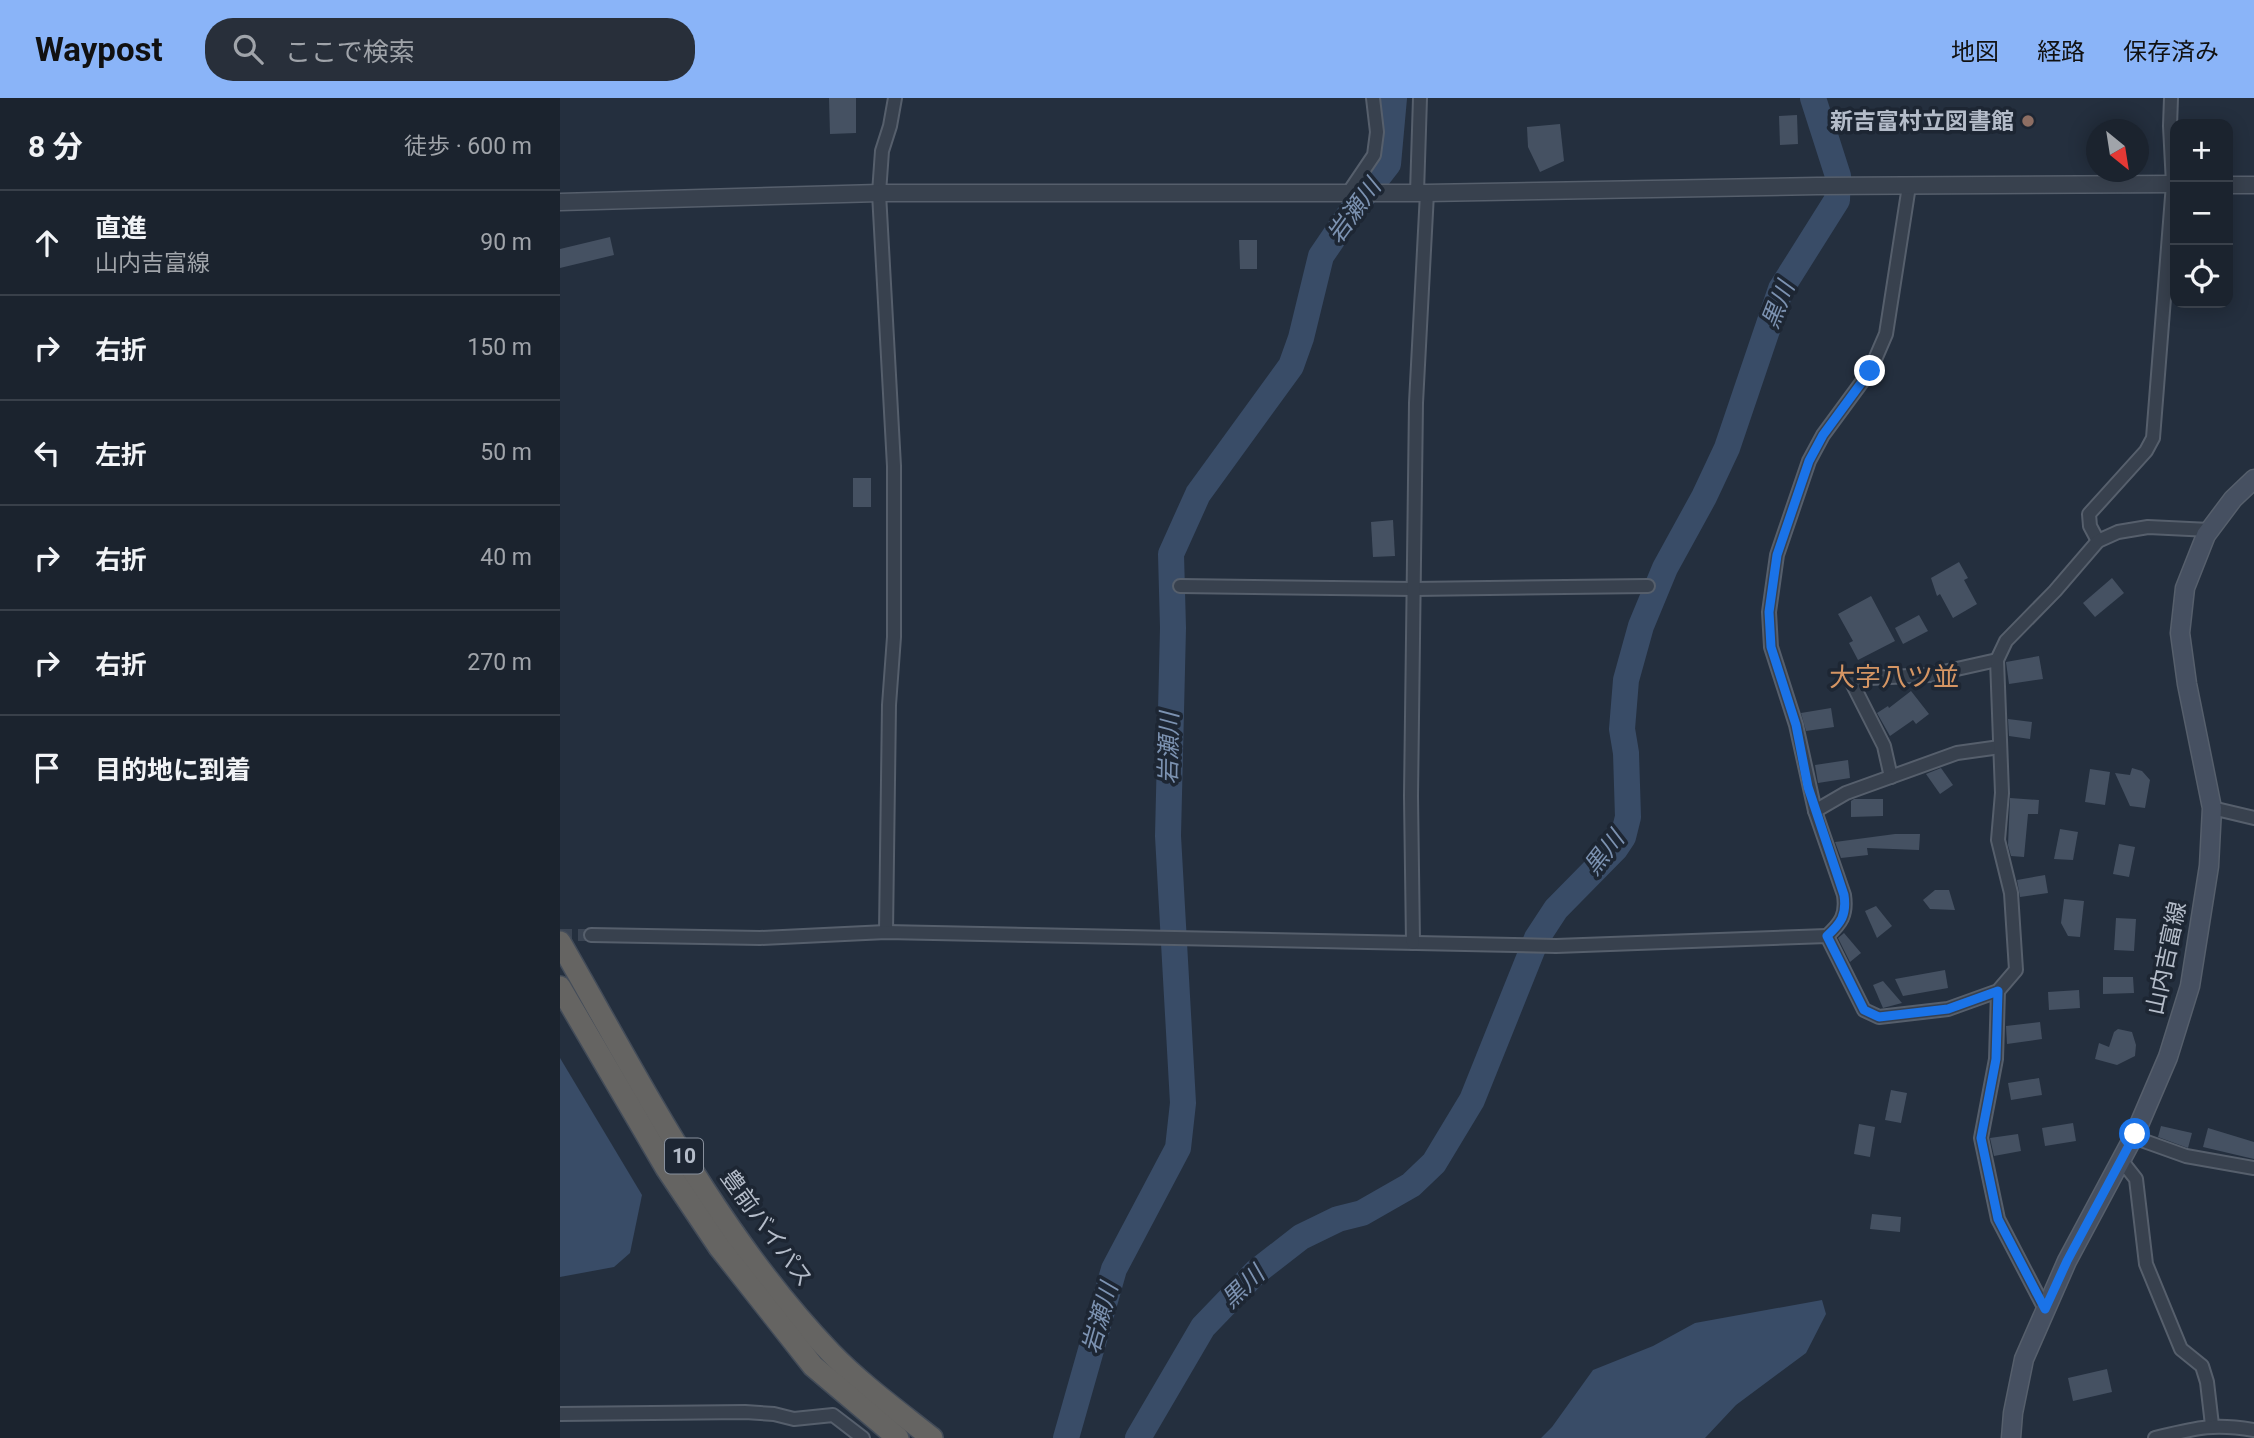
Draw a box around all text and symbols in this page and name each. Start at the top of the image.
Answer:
search box [205,18,695,81]
text: Waypost [35,30,163,69]
icon: search [229,30,267,68]
text: ここで検索 [285,37,415,67]
text: 地図 [1951,38,1999,66]
text: 経路 [2037,38,2085,66]
text: 保存済み [2123,38,2219,66]
place label: 新吉富村立図書館 [1830,108,2014,135]
marker: 新吉富村立図書館 [2020,113,2036,129]
north arrow [2086,119,2149,182]
map controls [2170,119,2233,308]
button: + [2170,119,2233,182]
text: 8 分 [28,129,83,164]
text: 徒歩 · 600 m [404,133,532,160]
water label: 岩瀬川 [1322,171,1388,248]
button: − [2170,182,2233,245]
text: 直進 [95,213,147,243]
icon: ahead [28,224,66,262]
text: 90 m [480,229,532,256]
button: locate [2170,245,2233,308]
text: 山内吉富線 [95,250,210,277]
water label: 黒川 [1756,275,1801,332]
icon: right [28,329,66,367]
text: 150 m [467,334,532,361]
text: 右折 [95,335,147,365]
route end [1854,355,1885,386]
icon: left [28,434,66,472]
text: 50 m [480,439,532,466]
text: 左折 [95,440,147,470]
icon: right [28,539,66,577]
text: 40 m [480,544,532,571]
text: 右折 [95,545,147,575]
icon: right [28,644,66,682]
text: 270 m [467,649,532,676]
text: 右折 [95,650,147,680]
district label: 大字八ツ並 [1829,662,1959,692]
water label: 岩瀬川 [1154,709,1184,784]
icon: arrive [28,749,66,787]
text: 目的地に到着 [95,755,251,785]
water label: 黒川 [1578,823,1632,881]
street label: 山内吉富線 [2141,899,2192,1017]
route start [2119,1118,2150,1149]
road number: 10 [665,1138,703,1174]
street label: 豊前バイパス [715,1165,818,1292]
water label: 黒川 [1216,1258,1272,1314]
water label: 岩瀬川 [1077,1277,1124,1356]

